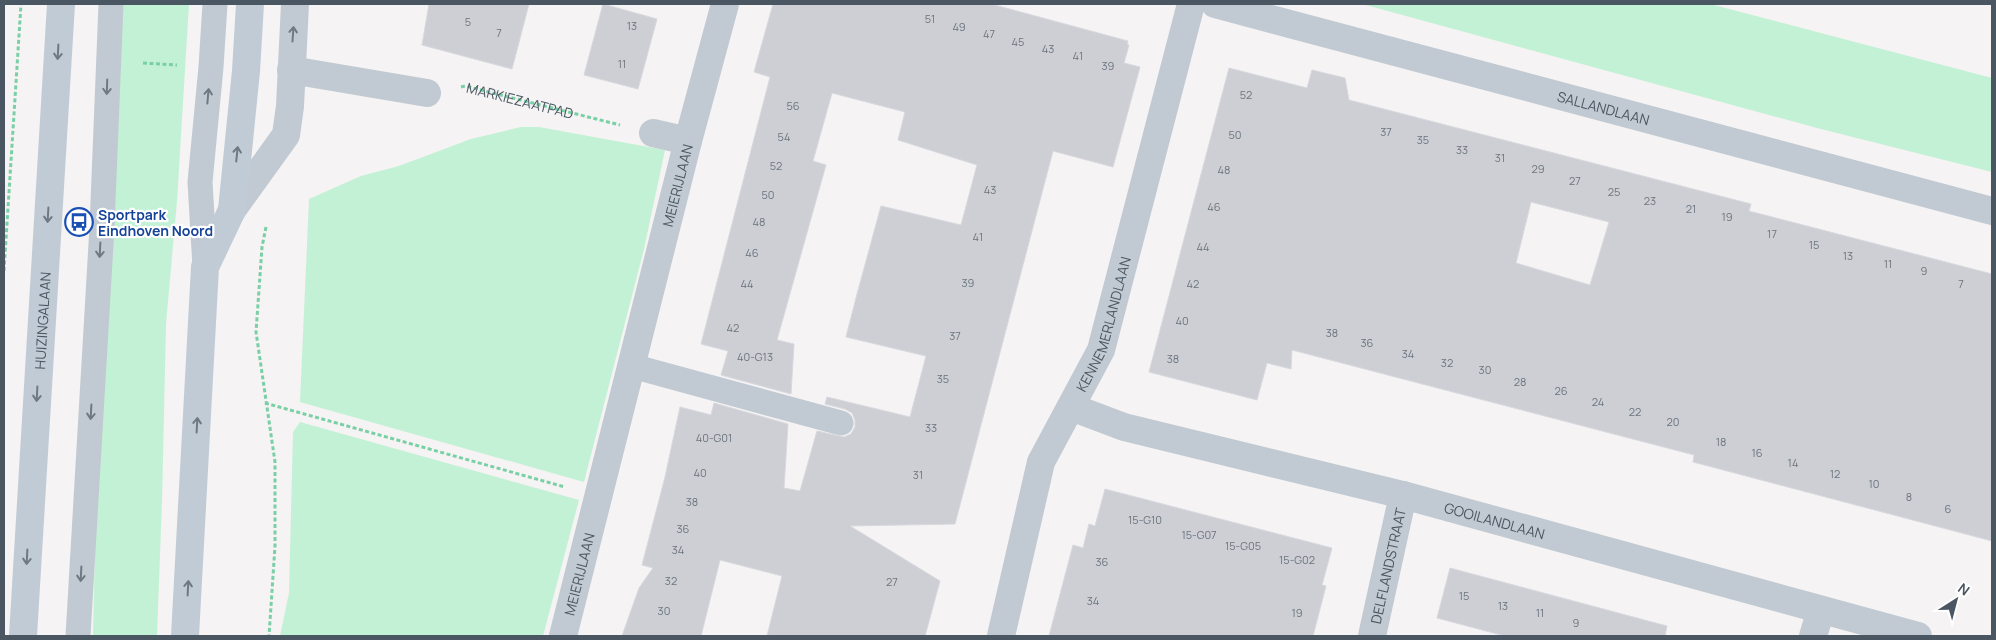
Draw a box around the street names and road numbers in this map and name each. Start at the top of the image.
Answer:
street label: MARKIEZAATPAD [465,77,576,122]
street label: SALLANDLAAN [1555,86,1652,129]
street label: MEIERIJLAAN [657,142,696,229]
street label: KENNEMERLANDLAAN [1071,254,1134,395]
street label: HUIZINGALAAN [30,271,54,370]
street label: GOOILANDLAAN [1442,497,1547,543]
street label: DELFLANDSTRAAT [1365,505,1410,625]
street label: MEIERIJLAAN [559,531,598,617]

